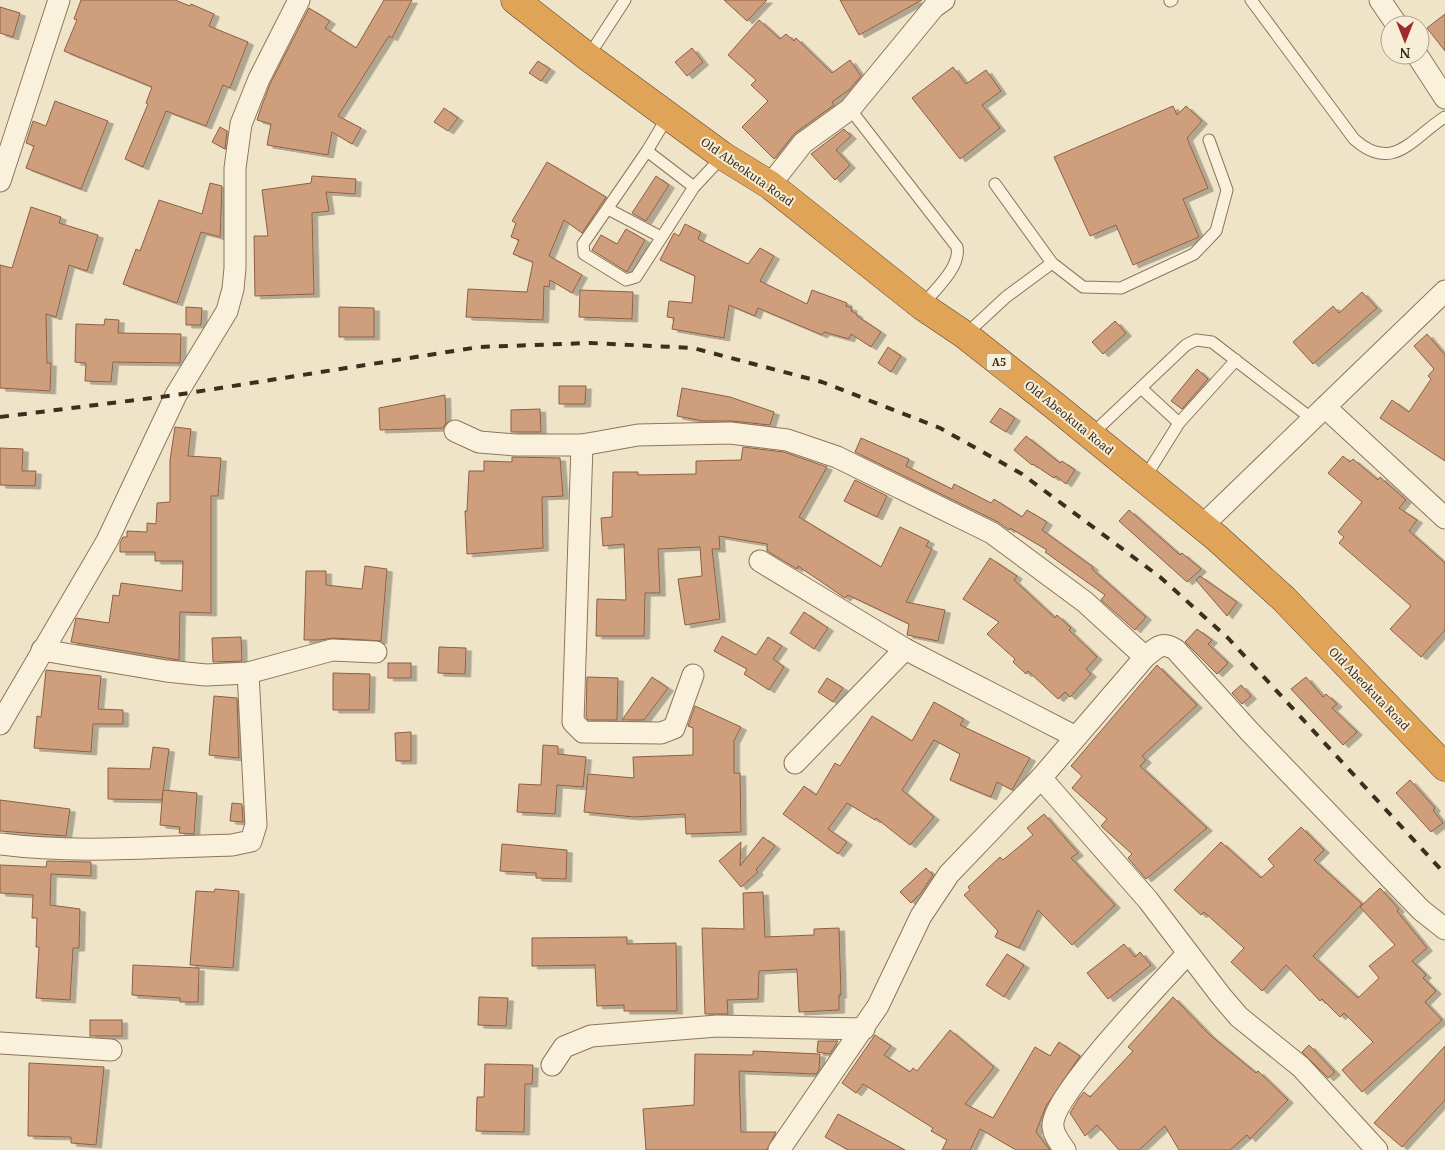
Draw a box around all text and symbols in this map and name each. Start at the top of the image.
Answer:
north arrow [1380,15,1430,65]
text: N [1399,44,1411,63]
street label: Old Abeokuta Road [697,133,798,210]
road number: A5 [986,354,1012,371]
street label: Old Abeokuta Road [1021,376,1118,459]
street label: Old Abeokuta Road [1325,643,1414,735]

